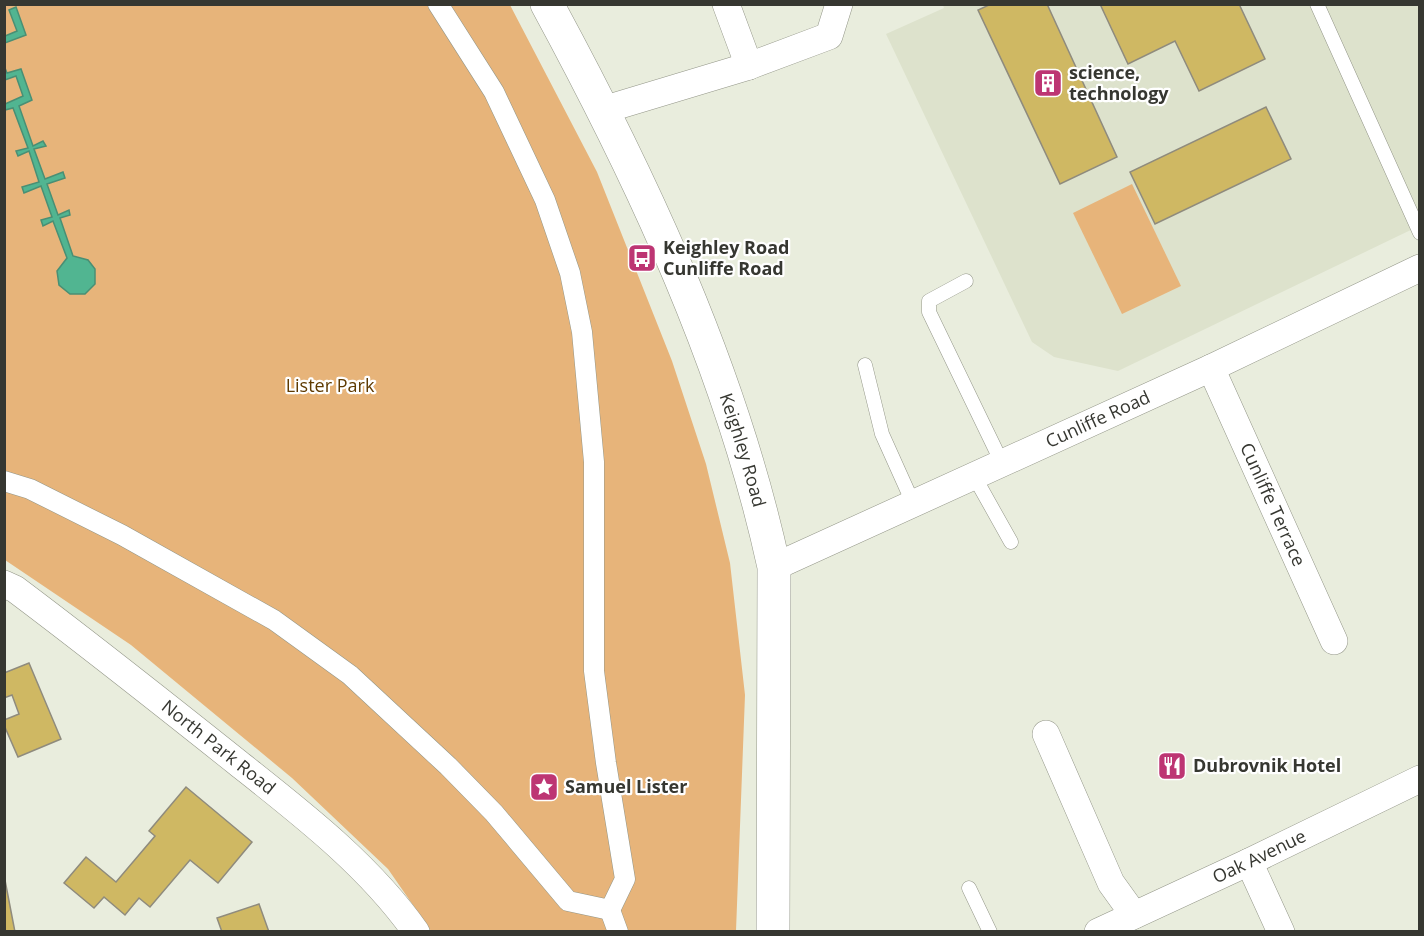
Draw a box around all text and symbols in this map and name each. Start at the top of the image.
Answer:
place label: science, technology [1069,60,1169,105]
building icon: science, technology [1032,67,1064,99]
place label: Keighley Road Cunliffe Road [663,235,789,280]
bus stop icon: Keighley Road Cunliffe Road [626,242,658,274]
park label: Lister Park [286,373,375,397]
street label: Cunliffe Road [1041,384,1154,453]
street label: Keighley Road [715,390,772,509]
street label: Cunliffe Terrace [1235,439,1312,570]
street label: North Park Road [157,694,281,799]
restaurant icon: Dubrovnik Hotel [1156,750,1188,782]
place label: Dubrovnik Hotel [1193,753,1341,777]
place icon: Samuel Lister [528,771,560,803]
place label: Samuel Lister [565,774,687,798]
street label: Oak Avenue [1208,823,1310,888]

